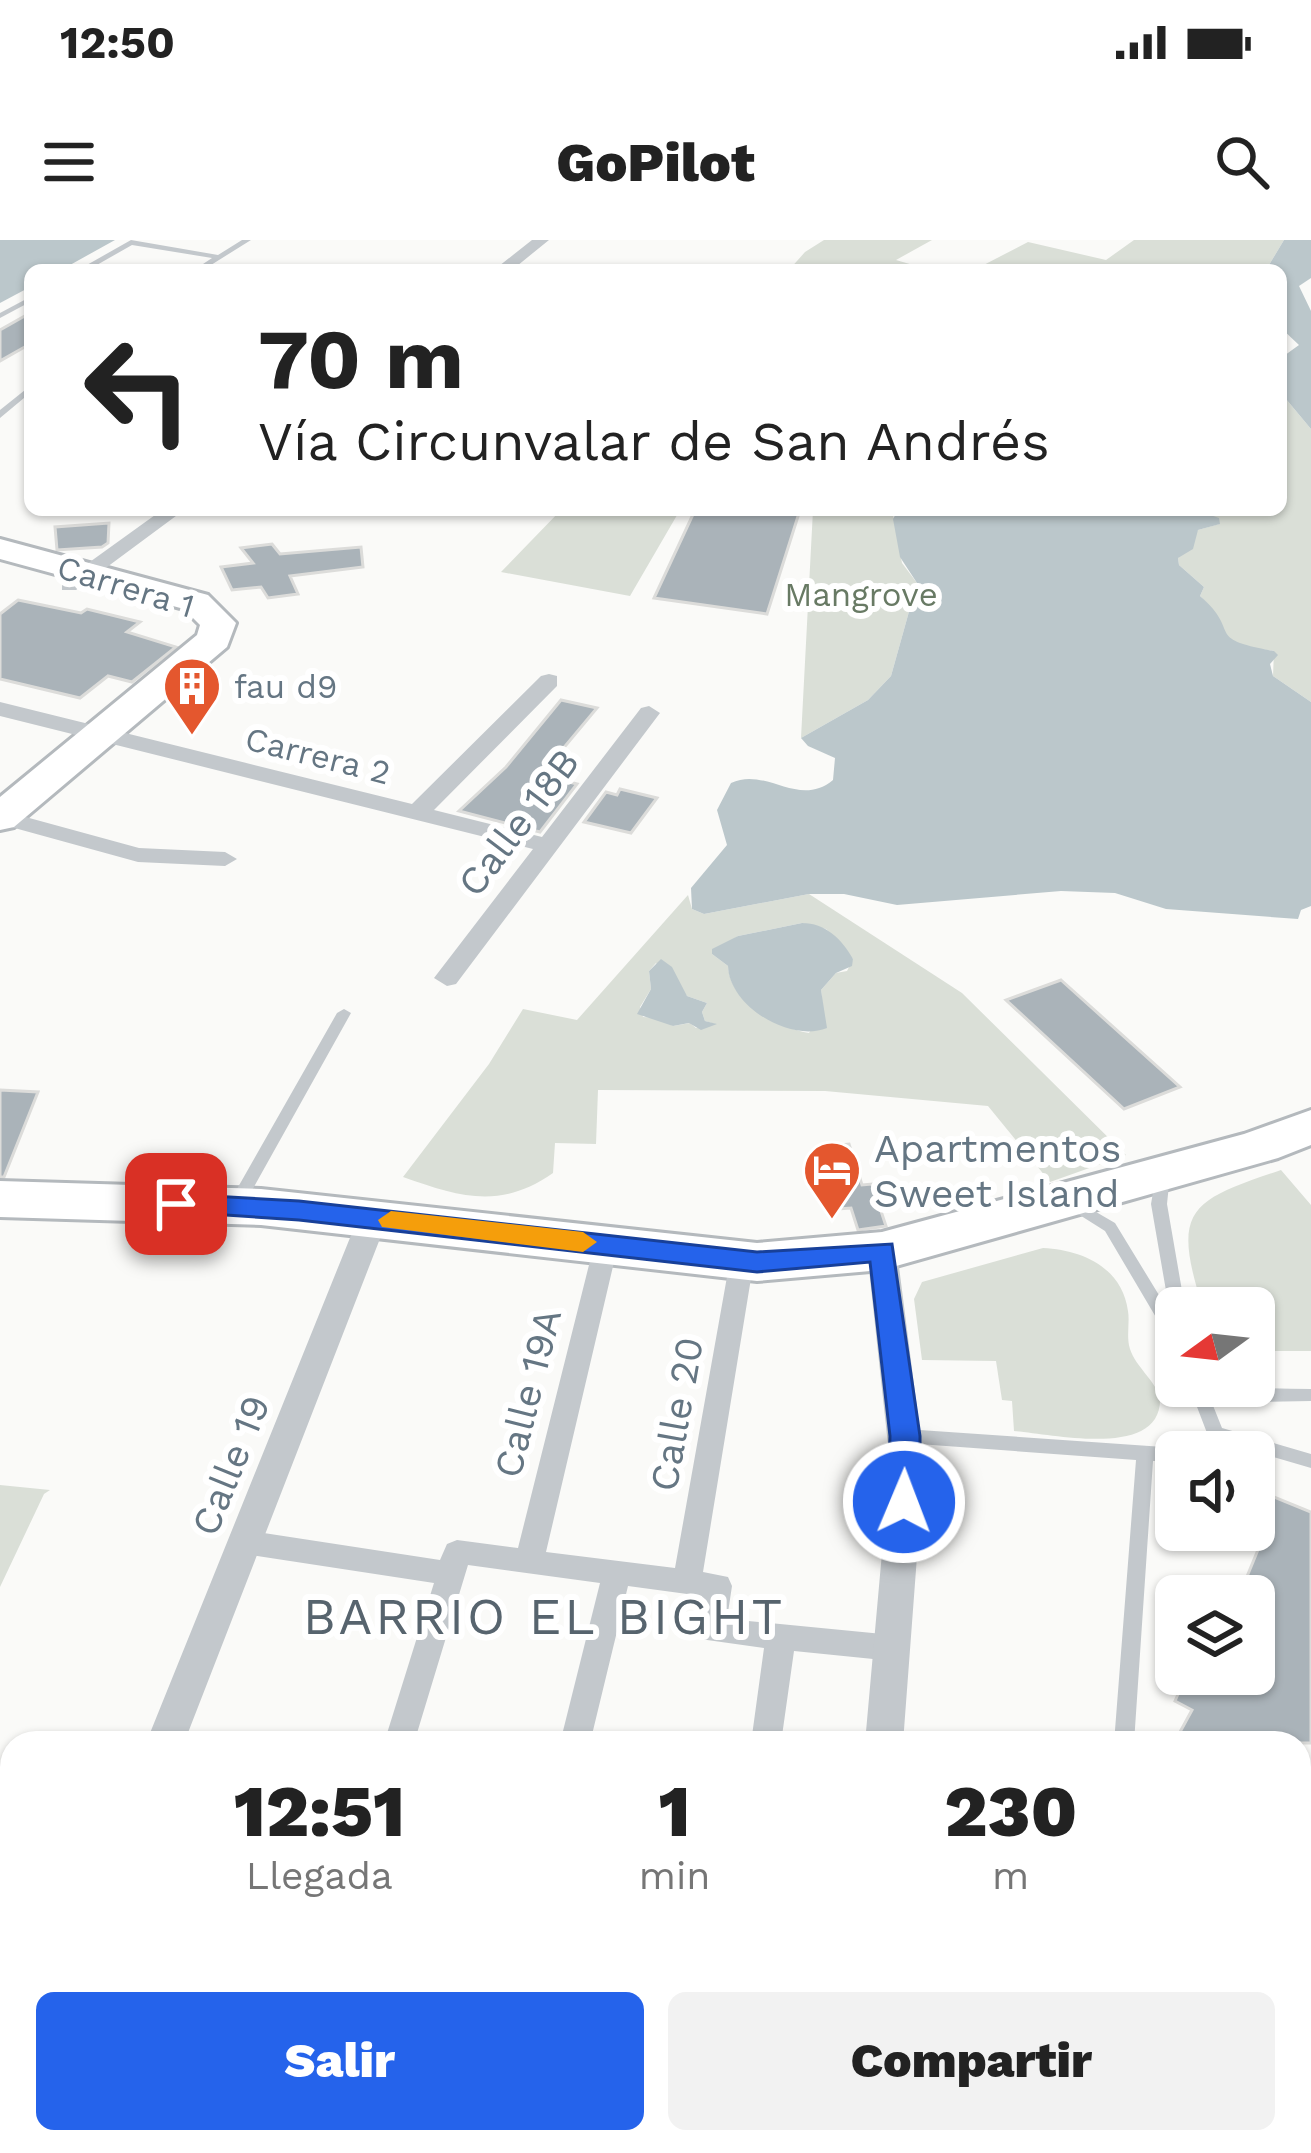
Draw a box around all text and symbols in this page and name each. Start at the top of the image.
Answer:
text: 12:50 [60,16,175,69]
icon: menu [36,129,102,195]
icon: search [1209,129,1275,195]
text: GoPilot [556,131,755,194]
text: 70 m [258,310,464,408]
icon: left [60,312,216,468]
text: Vía Circunvalar de San Andrés [258,410,1050,473]
street label: Carrera 1 [53,547,199,626]
park label: Mangrove [784,575,938,614]
building icon: fau d9 [161,655,223,737]
place label: fau d9 [234,667,337,706]
street label: Carrera 2 [241,719,394,792]
street label: Calle 18B [449,740,588,905]
place label: Apartmentos Sweet Island [874,1126,1121,1216]
hotel icon: Apartmentos Sweet Island [801,1139,863,1221]
pin [125,1153,227,1255]
icon: arrive [143,1171,209,1237]
north arrow [1155,1287,1275,1407]
map controls [1155,1287,1275,1695]
street label: Calle 19A [485,1304,570,1482]
street label: Calle 20 [641,1334,712,1495]
street label: Calle 19 [182,1389,279,1542]
button: sound [1155,1431,1275,1551]
position arrow [841,1439,967,1565]
button: layers [1155,1575,1275,1695]
district label: BARRIO EL BIGHT [303,1587,785,1646]
text: 12:51 [234,1769,405,1853]
text: 1 [659,1769,691,1853]
text: 230 [944,1769,1077,1853]
text: Llegada [246,1853,393,1898]
text: min [639,1853,710,1898]
text: m [992,1853,1029,1898]
button: Salir [36,1992,644,2130]
button: Compartir [668,1992,1275,2130]

